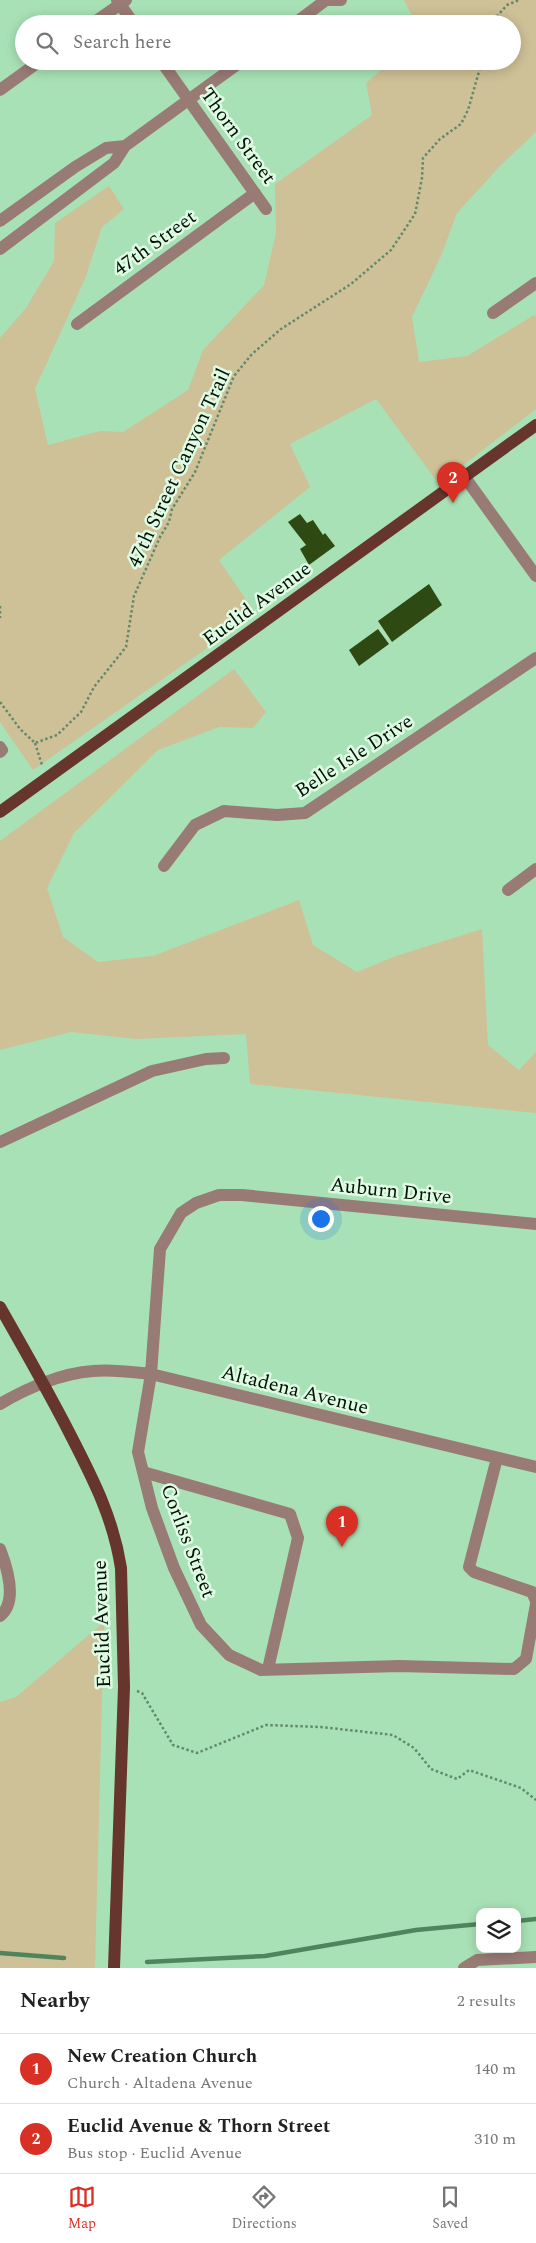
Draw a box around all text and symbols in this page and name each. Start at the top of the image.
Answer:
search box [15,15,521,70]
text: Search here [73,28,172,57]
icon: search [33,29,61,57]
street label: Thorn Street [193,81,283,191]
street label: 47th Street [107,203,203,283]
street label: 47th Street Canyon Trail [120,363,238,573]
pin: 2 [437,462,469,503]
street label: Euclid Avenue [196,554,318,654]
street label: Belle Isle Drive [289,707,419,805]
street label: Auburn Drive [329,1170,453,1212]
your location [308,1206,334,1232]
street label: Altadena Avenue [218,1357,372,1423]
street label: Corliss Street [152,1480,224,1602]
pin: 1 [326,1506,358,1547]
street label: Euclid Avenue [85,1559,119,1689]
map controls [476,1908,521,1953]
button: layers [476,1908,521,1953]
text: Nearby [20,1985,90,2017]
text: 2 results [457,1989,516,2013]
text: New Creation Church [67,2042,257,2071]
text: 1 [32,2057,40,2081]
text: 140 m [474,2057,516,2081]
text: Church · Altadena Avenue [67,2071,253,2095]
text: Euclid Avenue & Thorn Street [67,2112,330,2141]
text: 2 [32,2127,40,2151]
text: 310 m [474,2127,516,2151]
text: Bus stop · Euclid Avenue [67,2141,242,2165]
tab: Map [68,2183,96,2234]
tab: Directions [231,2183,297,2234]
tab: Saved [432,2183,468,2234]

